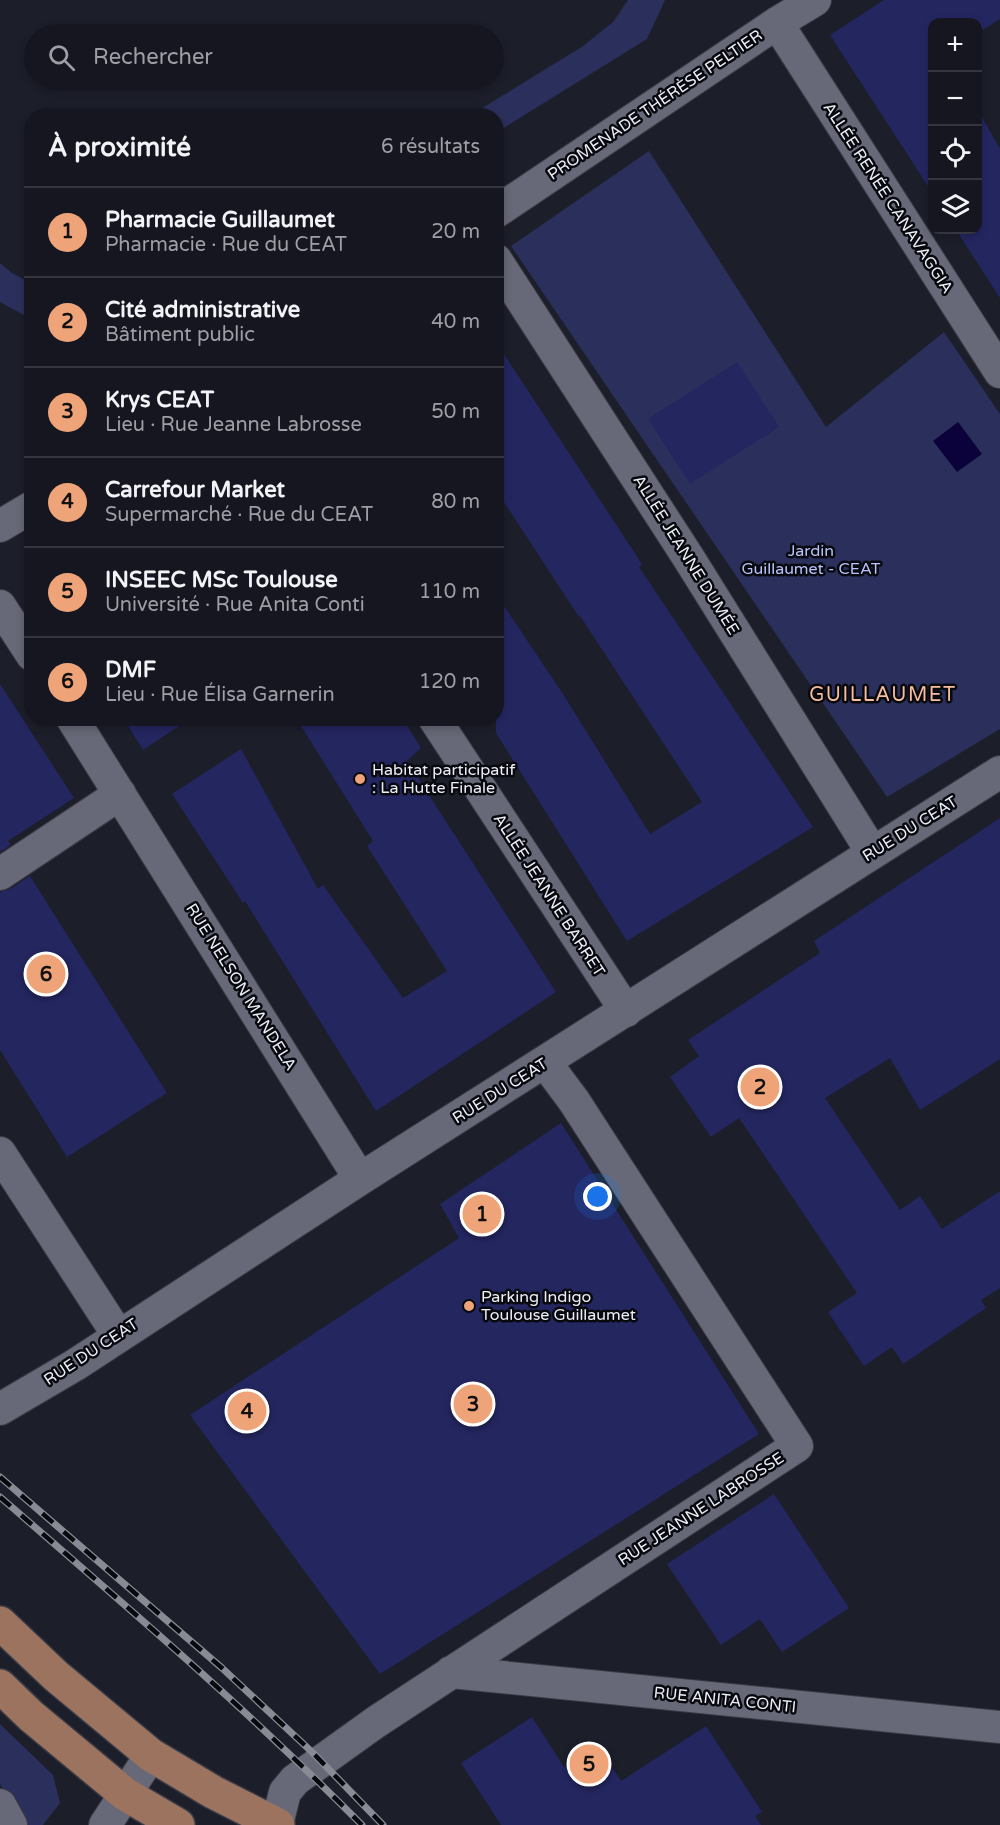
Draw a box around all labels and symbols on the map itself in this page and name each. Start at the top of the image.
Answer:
street label: PROMENADE THÉRÈSE PELTIER [544,25,766,185]
street label: ALLÉE RENÉE CANAVAGGIA [819,99,957,297]
street label: ALLÉE JEANNE DUMÉE [629,471,743,639]
park label: Jardin Guillaumet - CEAT [741,541,881,579]
district label: GUILLAUMET [809,683,957,707]
place label: Habitat participatif : La Hutte Finale [372,760,516,798]
marker: Habitat participatif : La Hutte Finale [353,772,367,786]
street label: RUE DU CEAT [859,792,961,866]
street label: ALLÉE JEANNE BARRET [489,810,609,980]
street label: RUE NELSON MANDELA [181,900,301,1074]
pin: 6 [26,952,66,996]
street label: RUE DU CEAT [449,1054,551,1128]
pin: 2 [740,1064,780,1110]
your location [583,1182,612,1211]
pin: 1 [462,1192,502,1236]
place label: Parking Indigo Toulouse Guillaumet [481,1287,636,1325]
marker: Parking Indigo Toulouse Guillaumet [462,1299,476,1313]
street label: RUE DU CEAT [40,1314,142,1390]
pin: 3 [454,1382,492,1426]
pin: 4 [228,1388,266,1434]
street label: RUE JEANNE LABROSSE [614,1448,788,1570]
street label: RUE ANITA CONTI [653,1683,797,1717]
pin: 5 [570,1742,608,1786]

